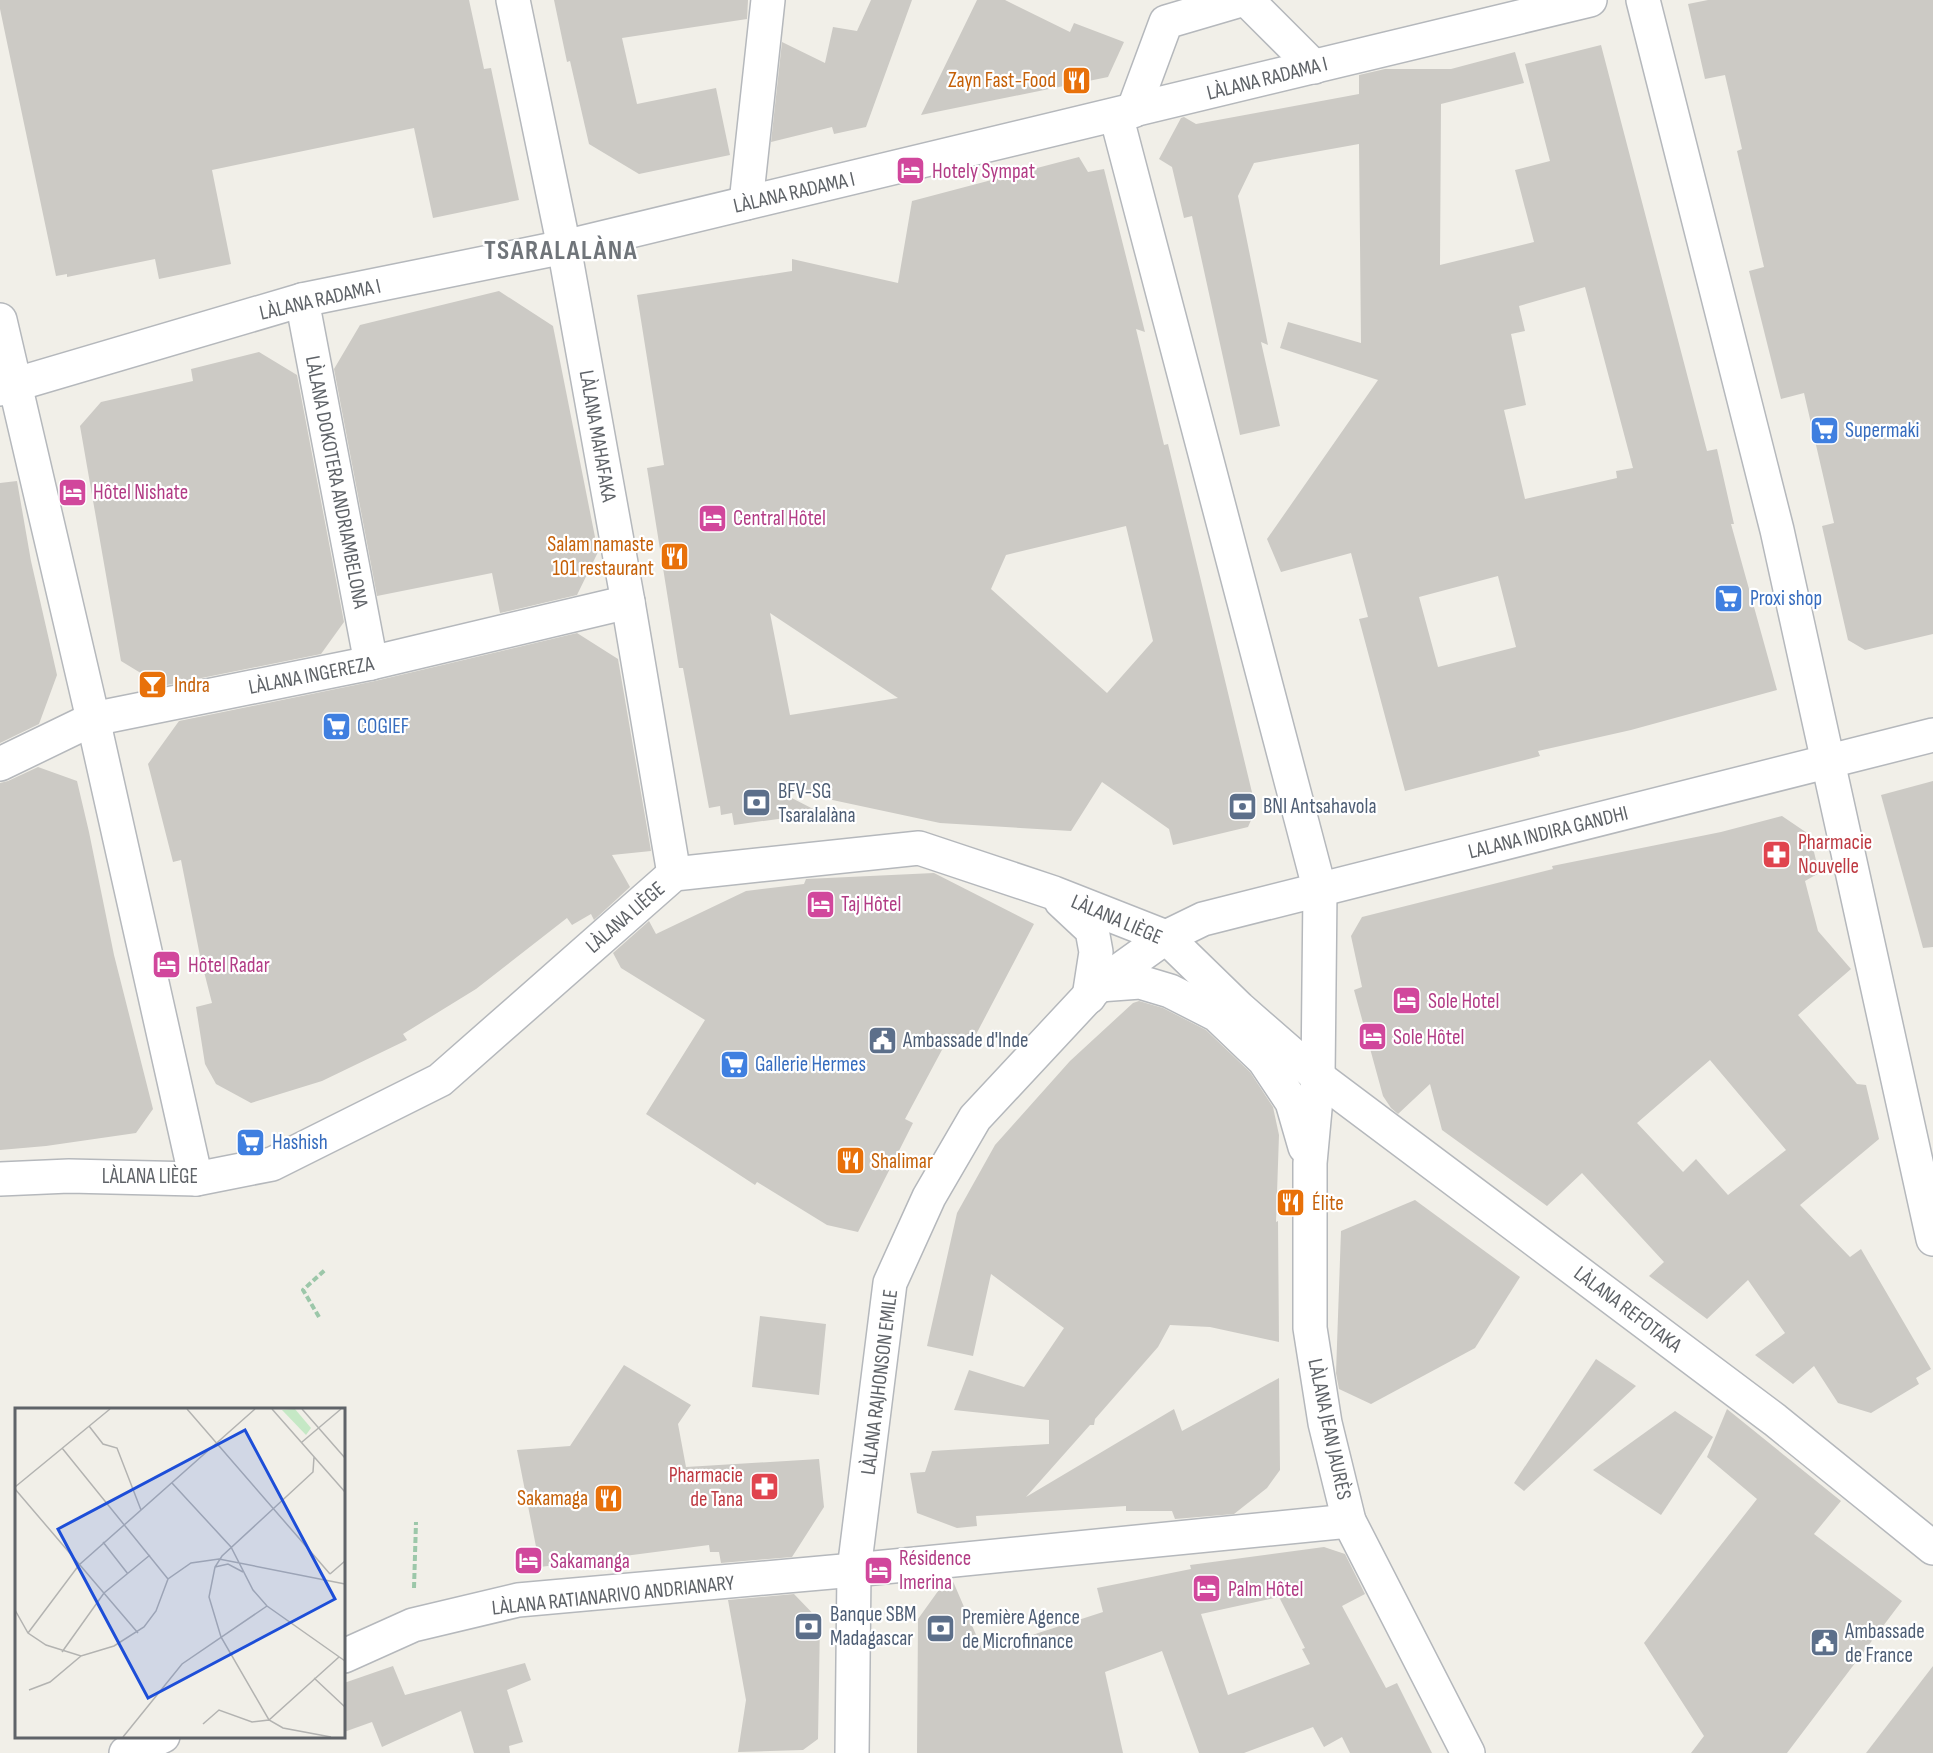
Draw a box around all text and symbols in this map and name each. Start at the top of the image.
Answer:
street label: LÀLANA RADAMA I [1204,51,1330,106]
restaurant icon: Zayn Fast-Food [1061,64,1093,96]
place label: Zayn Fast-Food [948,68,1056,93]
hotel icon: Hotely Sympat [895,155,927,187]
place label: Hotely Sympat [932,159,1035,184]
street label: LÀLANA RADAMA I [731,166,857,219]
district label: TSARALALÀNA [484,235,638,267]
street label: LÀLANA RADAMA I [257,273,383,326]
street label: LÀLANA DOKOTERA ANDRIAMBELONA [300,354,373,612]
street label: LÀLANA MAHAFAKA [574,368,622,505]
supermarket icon: Supermaki [1808,414,1840,446]
place label: Supermaki [1845,418,1919,443]
hotel icon: Hôtel Nishate [56,476,88,508]
place label: Hôtel Nishate [93,480,188,505]
hotel icon: Central Hôtel [696,502,728,534]
place label: Central Hôtel [733,506,826,531]
place label: Salam namaste 101 restaurant [547,532,654,581]
restaurant icon: Salam namaste 101 restaurant [659,540,691,572]
supermarket icon: Proxi shop [1713,582,1745,614]
place label: Proxi shop [1750,586,1822,611]
street label: LÀLANA INGEREZA [246,651,377,700]
bar icon: Indra [137,669,169,701]
place label: Indra [174,673,210,698]
supermarket icon: COGIEF [320,710,352,742]
place label: COGIEF [357,714,409,739]
place label: BFV-SG Tsaralalàna [778,779,856,828]
bank icon: BFV-SG Tsaralalàna [741,787,773,819]
bank icon: BNI Antsahavola [1226,790,1258,822]
place label: BNI Antsahavola [1263,794,1377,819]
street label: LALANA INDIRA GANDHI [1466,801,1631,864]
place label: Pharmacie Nouvelle [1798,830,1872,879]
pharmacy icon: Pharmacie Nouvelle [1761,838,1793,870]
street label: LÀLANA LIÈGE [581,876,670,958]
hotel icon: Taj Hôtel [804,888,836,920]
street label: LÀLANA LIÈGE [1067,889,1166,950]
place label: Taj Hôtel [841,892,901,917]
hotel icon: Hôtel Radar [151,949,183,981]
place label: Hôtel Radar [188,953,270,978]
hotel icon: Sole Hotel [1391,985,1423,1017]
place label: Sole Hotel [1428,989,1499,1014]
hotel icon: Sole Hôtel [1356,1021,1388,1053]
public building icon: Ambassade d'Inde [866,1024,898,1056]
place label: Sole Hôtel [1393,1025,1464,1050]
place label: Ambassade d'Inde [902,1028,1029,1053]
supermarket icon: Gallerie Hermes [718,1048,750,1080]
place label: Gallerie Hermes [755,1052,866,1077]
supermarket icon: Hashish [235,1126,267,1158]
place label: Hashish [272,1130,328,1155]
restaurant icon: Shalimar [834,1145,866,1177]
place label: Shalimar [871,1149,933,1174]
street label: LÀLANA LIÈGE [102,1164,198,1189]
restaurant icon: Élite [1275,1187,1307,1219]
place label: Élite [1312,1191,1344,1216]
street label: LÀLANA REFOTAKA [1569,1261,1687,1359]
street label: LÀLANA RAJHONSON EMILE [856,1288,903,1476]
street label: LÀLANA JEAN JAURÈS [1302,1356,1357,1502]
inset map [15,1408,345,1738]
place label: Pharmacie de Tana [669,1463,743,1512]
pharmacy icon: Pharmacie de Tana [748,1471,780,1503]
restaurant icon: Sakamaga [593,1482,625,1514]
place label: Sakamaga [517,1486,588,1511]
hotel icon: Sakamanga [513,1545,545,1577]
place label: Résidence Imerina [899,1546,971,1595]
place label: Sakamanga [550,1549,630,1574]
hotel icon: Résidence Imerina [862,1554,894,1586]
street label: LÀLANA RATIANARIVO ANDRIANARY [490,1570,736,1621]
hotel icon: Palm Hôtel [1191,1573,1223,1605]
place label: Palm Hôtel [1228,1577,1303,1602]
place label: Banque SBM Madagascar [830,1602,917,1651]
place label: Première Agence de Microfinance [962,1605,1080,1654]
bank icon: Banque SBM Madagascar [793,1610,825,1642]
bank icon: Première Agence de Microfinance [925,1613,957,1645]
place label: Ambassade de France [1844,1619,1925,1668]
public building icon: Ambassade de France [1808,1627,1840,1659]

